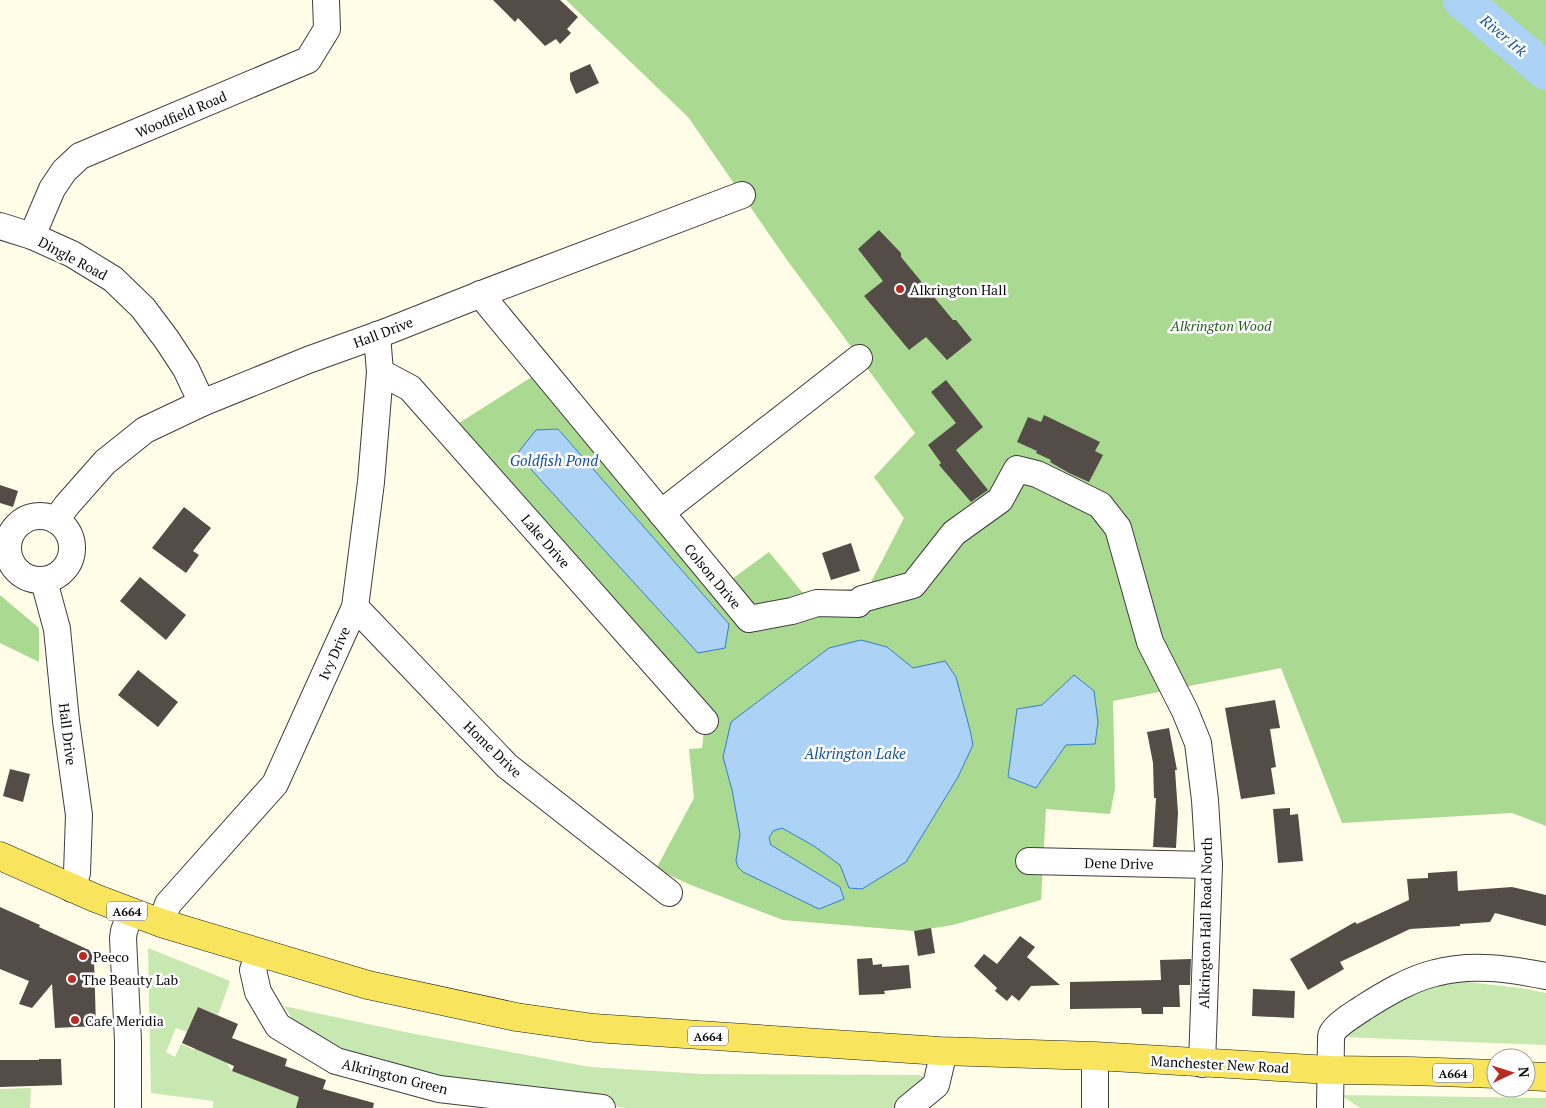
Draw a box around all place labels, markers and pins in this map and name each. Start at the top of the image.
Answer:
place label: Alkrington Hall [910,280,1007,299]
marker: Alkrington Hall [894,283,906,295]
place label: Peeco [93,947,129,966]
marker: Peeco [77,950,89,962]
place label: The Beauty Lab [82,970,178,989]
marker: The Beauty Lab [66,973,78,985]
place label: Cafe Meridia [85,1011,164,1030]
marker: Cafe Meridia [69,1014,81,1026]

